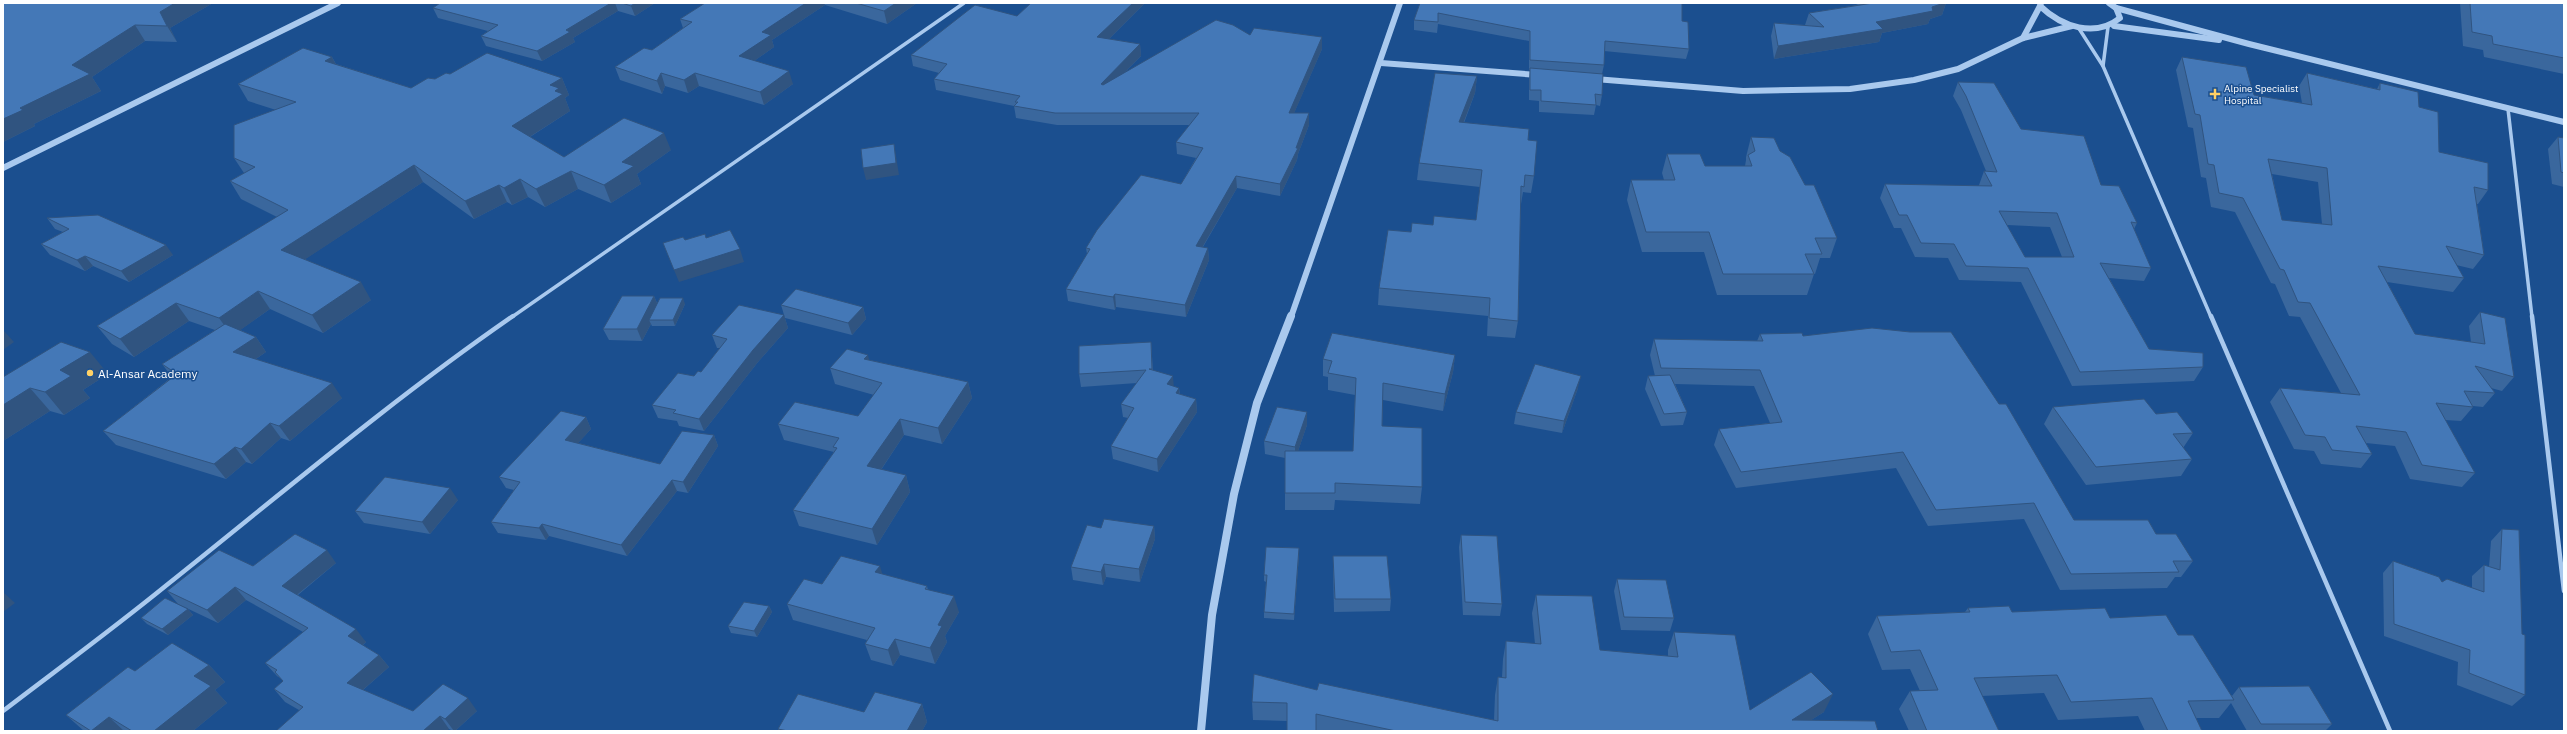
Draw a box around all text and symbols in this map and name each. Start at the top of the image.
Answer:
place label: Alpine Specialist Hospital [2224,82,2299,107]
marker: Alpine Specialist Hospital [2209,88,2221,100]
place label: Al-Ansar Academy [98,366,197,381]
marker: Al-Ansar Academy [85,368,95,378]

